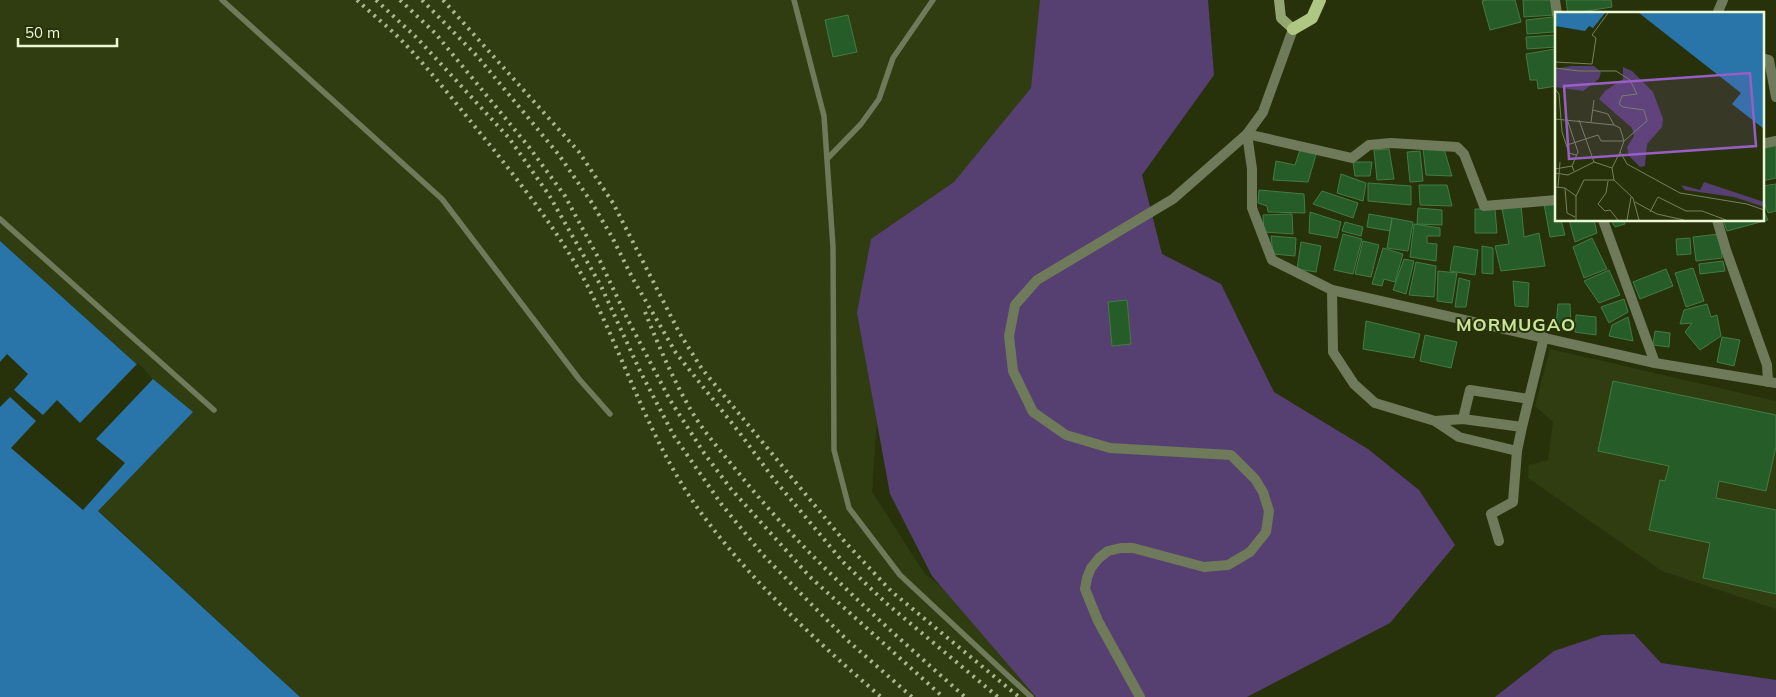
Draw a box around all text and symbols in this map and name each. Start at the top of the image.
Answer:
inset map [1555,12,1764,221]
scale bar [18,15,116,47]
text: 50 m [25,23,60,42]
district label: MORMUGAO [1456,313,1576,336]

